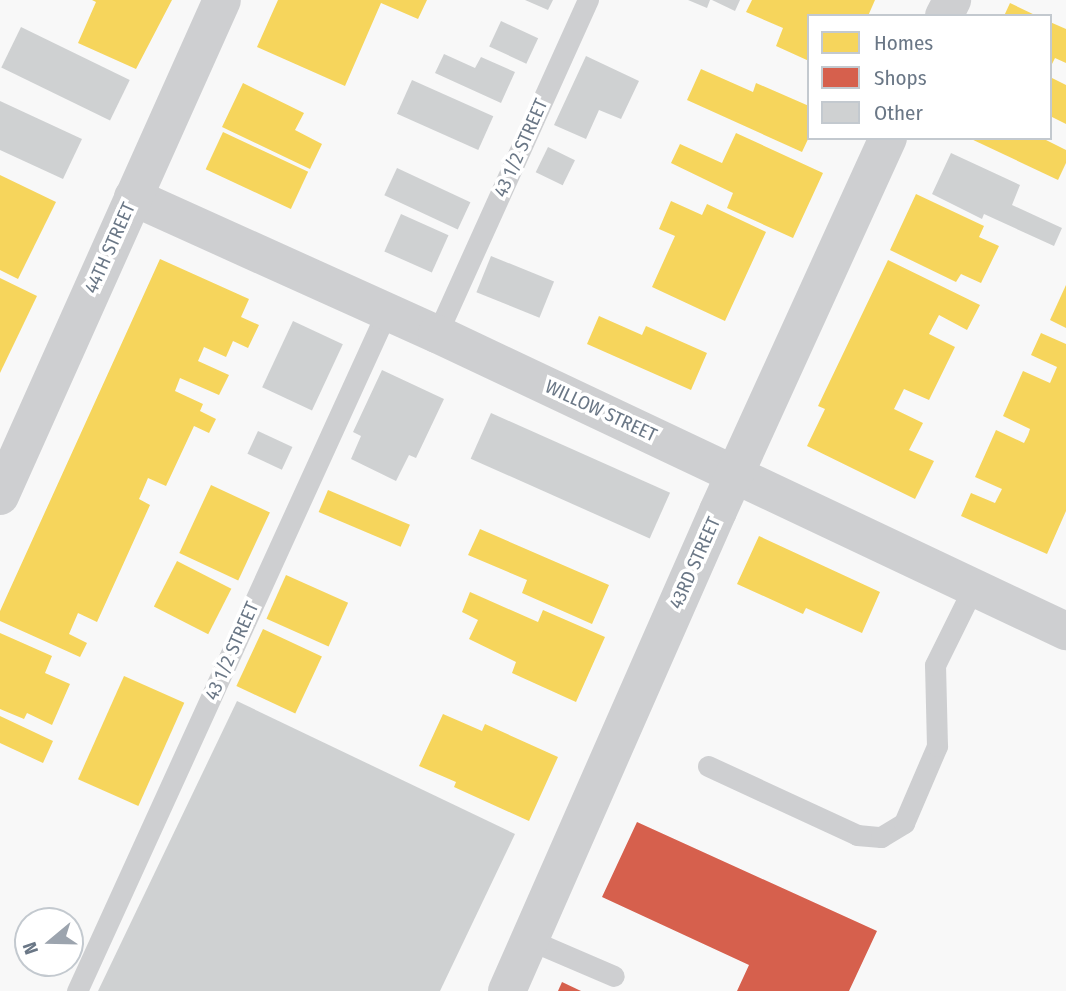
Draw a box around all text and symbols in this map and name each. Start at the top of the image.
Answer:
legend [807,14,1052,140]
text: Homes [874,30,933,56]
text: Shops [874,65,927,91]
street label: 43 1/2 STREET [489,95,553,201]
text: Other [874,100,923,126]
street label: 44TH STREET [80,199,140,297]
street label: WILLOW STREET [542,375,660,447]
street label: 43RD STREET [665,514,725,612]
street label: 43 1/2 STREET [200,598,264,704]
north arrow [14,907,84,977]
text: N [18,939,43,957]

